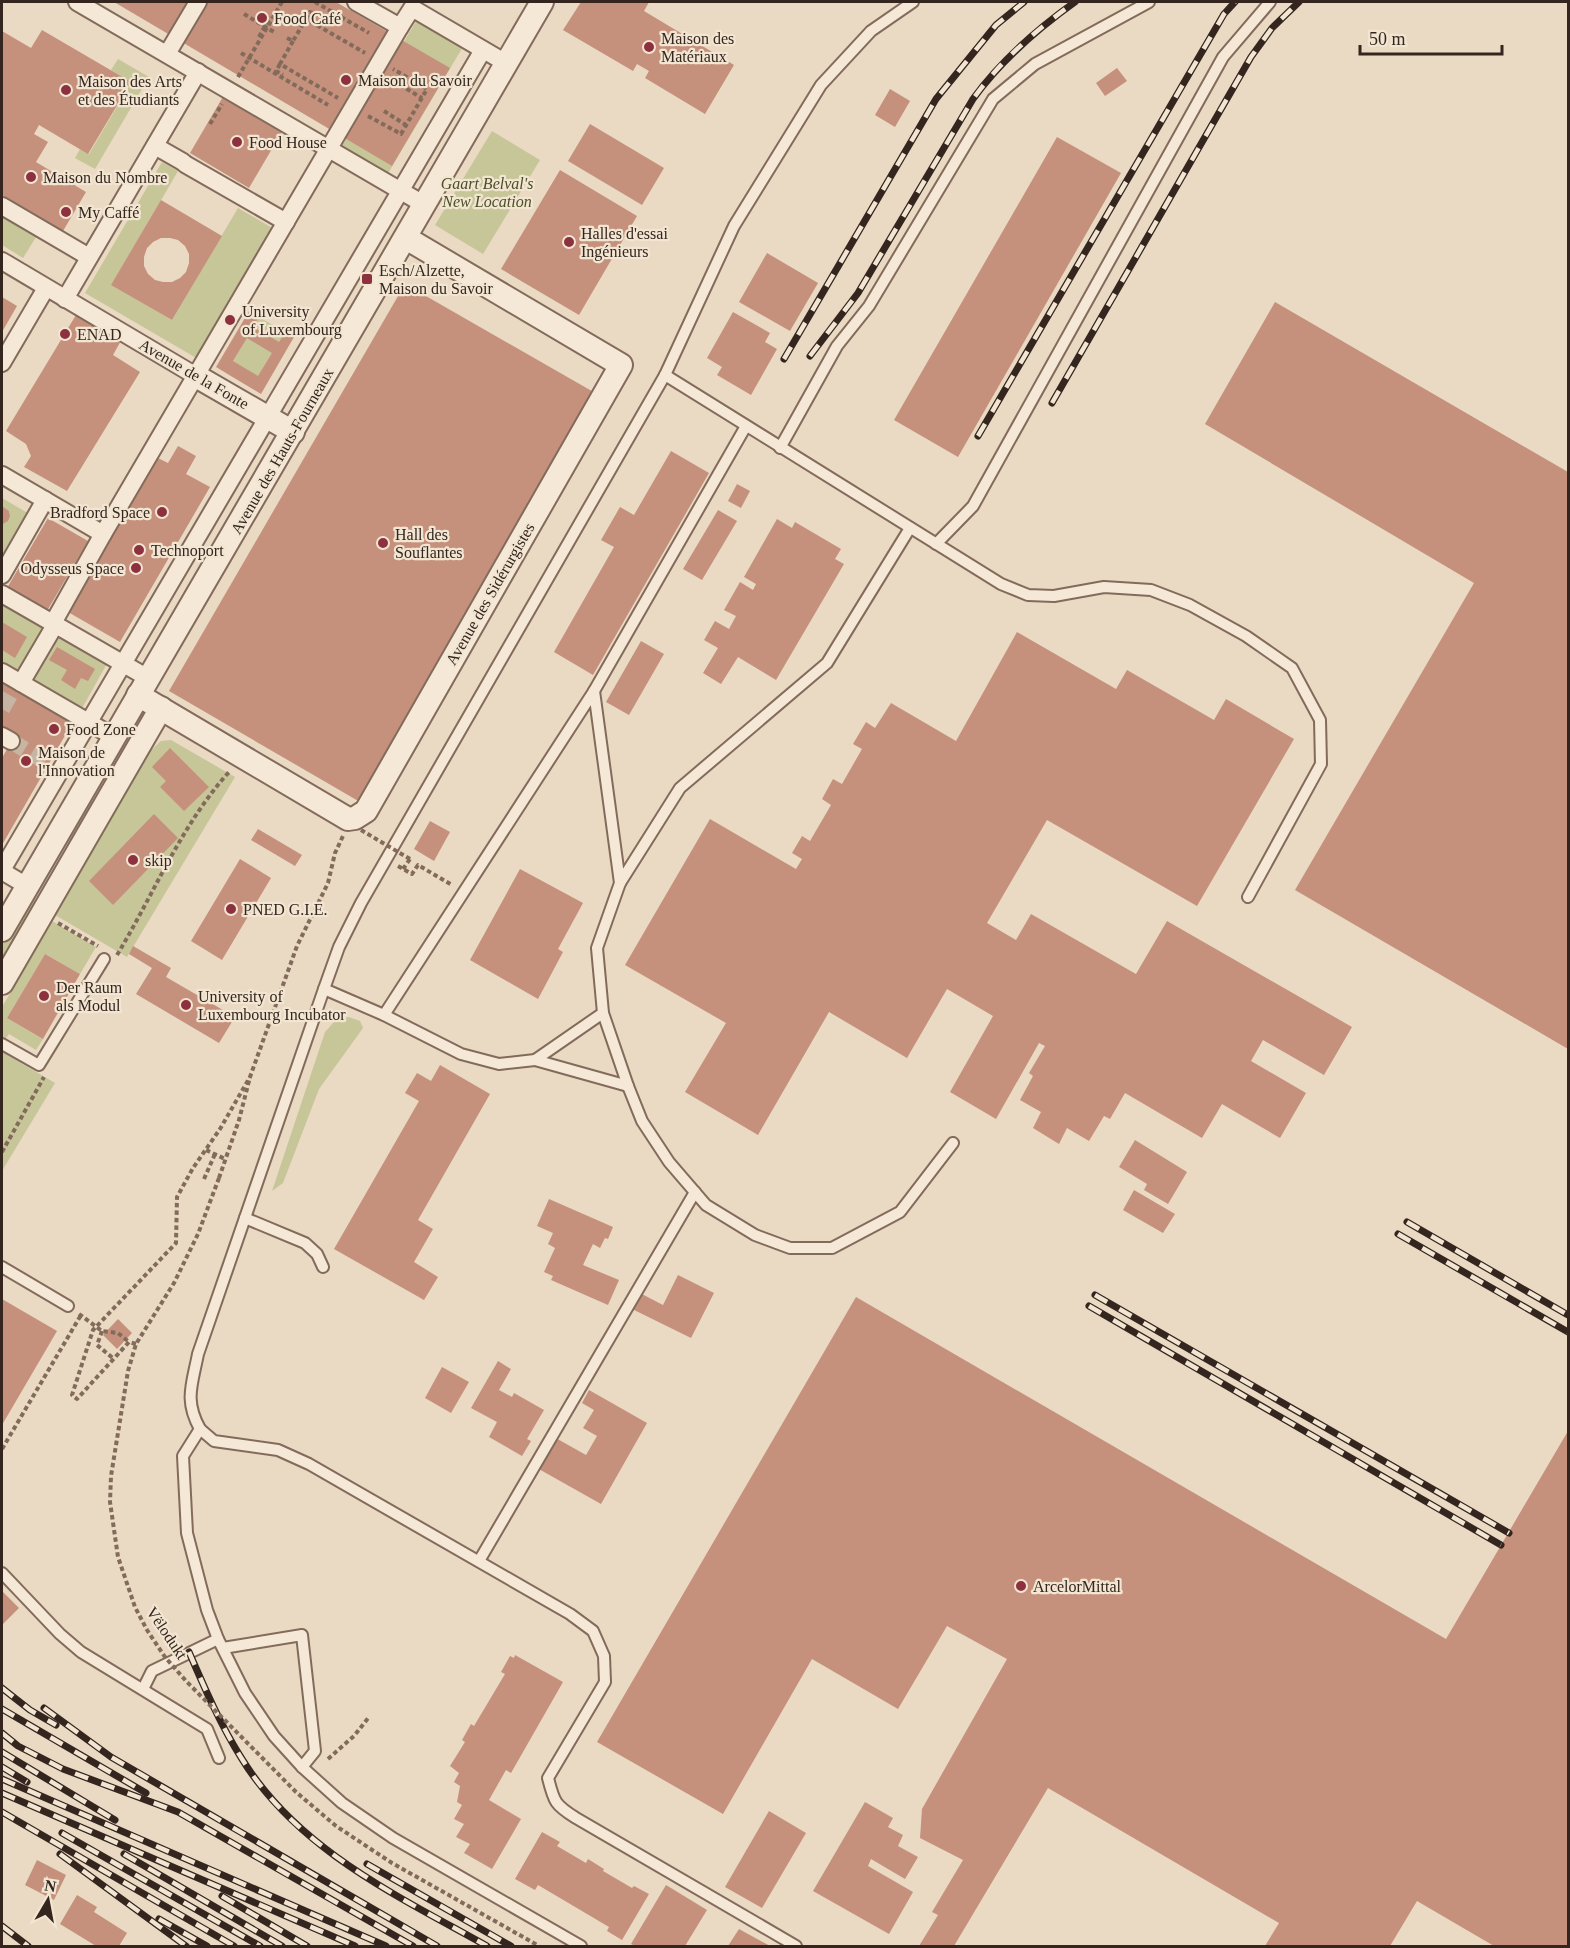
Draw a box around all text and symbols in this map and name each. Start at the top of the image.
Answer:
place label: Food Café [274,10,341,27]
marker: Food Café [255,11,269,25]
scale bar [1360,18,1502,56]
text: 50 m [1369,29,1406,49]
place label: Maison des Matériaux [661,30,734,65]
marker: Maison des Matériaux [642,40,656,54]
place label: Maison du Savoir [358,72,472,89]
place label: Maison des Arts et des Étudiants [78,73,182,108]
marker: Maison du Savoir [339,73,353,87]
marker: Maison des Arts et des Étudiants [59,83,73,97]
place label: Food House [249,134,327,151]
marker: Food House [230,135,244,149]
place label: Maison du Nombre [43,169,167,186]
marker: Maison du Nombre [24,170,38,184]
park label: Gaart Belval's New Location [441,175,533,210]
place label: My Caffé [78,204,139,222]
marker: My Caffé [59,205,73,219]
place label: Halles d'essai Ingénieurs [581,225,668,261]
marker: Halles d'essai Ingénieurs [562,235,576,249]
place label: Esch/Alzette, Maison du Savoir [379,262,493,297]
marker: Esch/Alzette, Maison du Savoir [360,272,374,286]
place label: University of Luxembourg [242,303,342,339]
marker: University of Luxembourg [223,313,237,327]
place label: ENAD [77,326,121,343]
marker: ENAD [58,327,72,341]
street label: Avenue de la Fonte [136,336,252,412]
street label: Avenue des Hauts-Fourneaux [227,365,337,537]
place label: Bradford Space [50,504,150,522]
marker: Bradford Space [155,505,169,519]
street label: Avenue des Sidérurgistes [442,520,539,669]
place label: Hall des Souflantes [395,526,463,561]
marker: Hall des Souflantes [376,536,390,550]
place label: Technoport [151,542,224,560]
marker: Technoport [132,543,146,557]
place label: Odysseus Space [20,560,124,578]
marker: Odysseus Space [129,561,143,575]
place label: Food Zone [66,721,136,738]
marker: Food Zone [47,722,61,736]
place label: Maison de l'Innovation [38,744,115,779]
marker: Maison de l'Innovation [19,754,33,768]
place label: skip [145,852,172,870]
marker: skip [126,853,140,867]
place label: PNED G.I.E. [243,901,327,918]
marker: PNED G.I.E. [224,902,238,916]
place label: Der Raum als Modul [56,979,123,1014]
place label: University of Luxembourg Incubator [198,988,346,1024]
marker: Der Raum als Modul [37,989,51,1003]
marker: University of Luxembourg Incubator [179,998,193,1012]
place label: ArcelorMittal [1033,1578,1122,1595]
marker: ArcelorMittal [1014,1579,1028,1593]
street label: Vëlodukt [143,1604,191,1663]
north arrow [18,1870,78,1930]
text: N [43,1876,58,1895]

